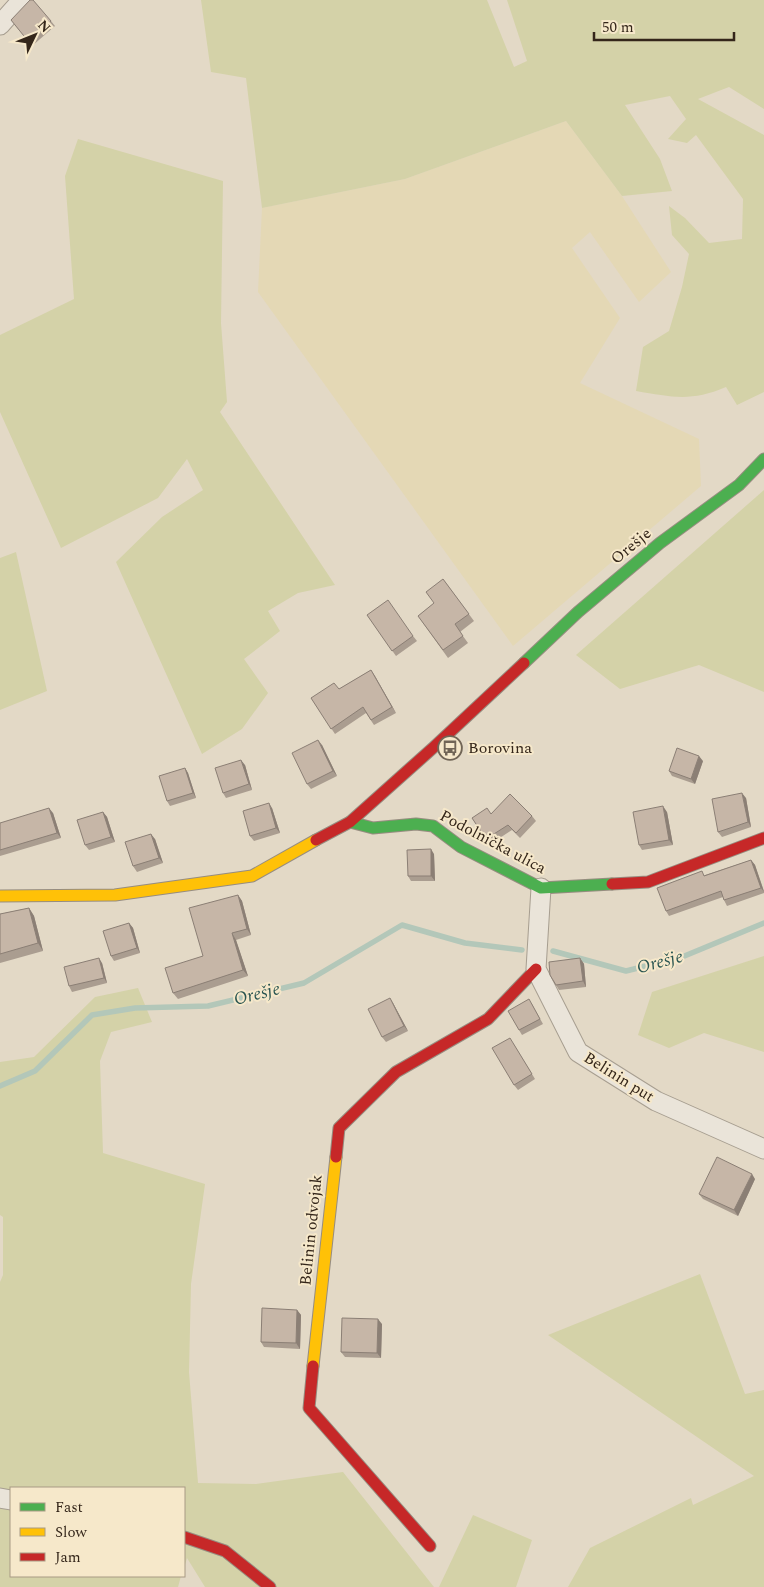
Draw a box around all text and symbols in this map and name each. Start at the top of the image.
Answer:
north arrow [10,10,60,60]
scale bar [594,10,734,42]
text: N [33,15,56,38]
text: 50 m [602,16,634,39]
street label: Orešje [605,522,657,570]
bus stop icon: Borovina [437,735,463,761]
place label: Borovina [468,736,532,760]
street label: Podolnička ulica [435,804,551,880]
water label: Orešje [634,943,686,981]
water label: Orešje [231,975,283,1013]
street label: Belinin put [579,1046,659,1108]
street label: Belinin odvojak [293,1173,329,1287]
legend [10,1487,185,1577]
text: Fast [55,1496,83,1519]
text: Slow [55,1521,87,1544]
text: Jam [55,1546,81,1569]

